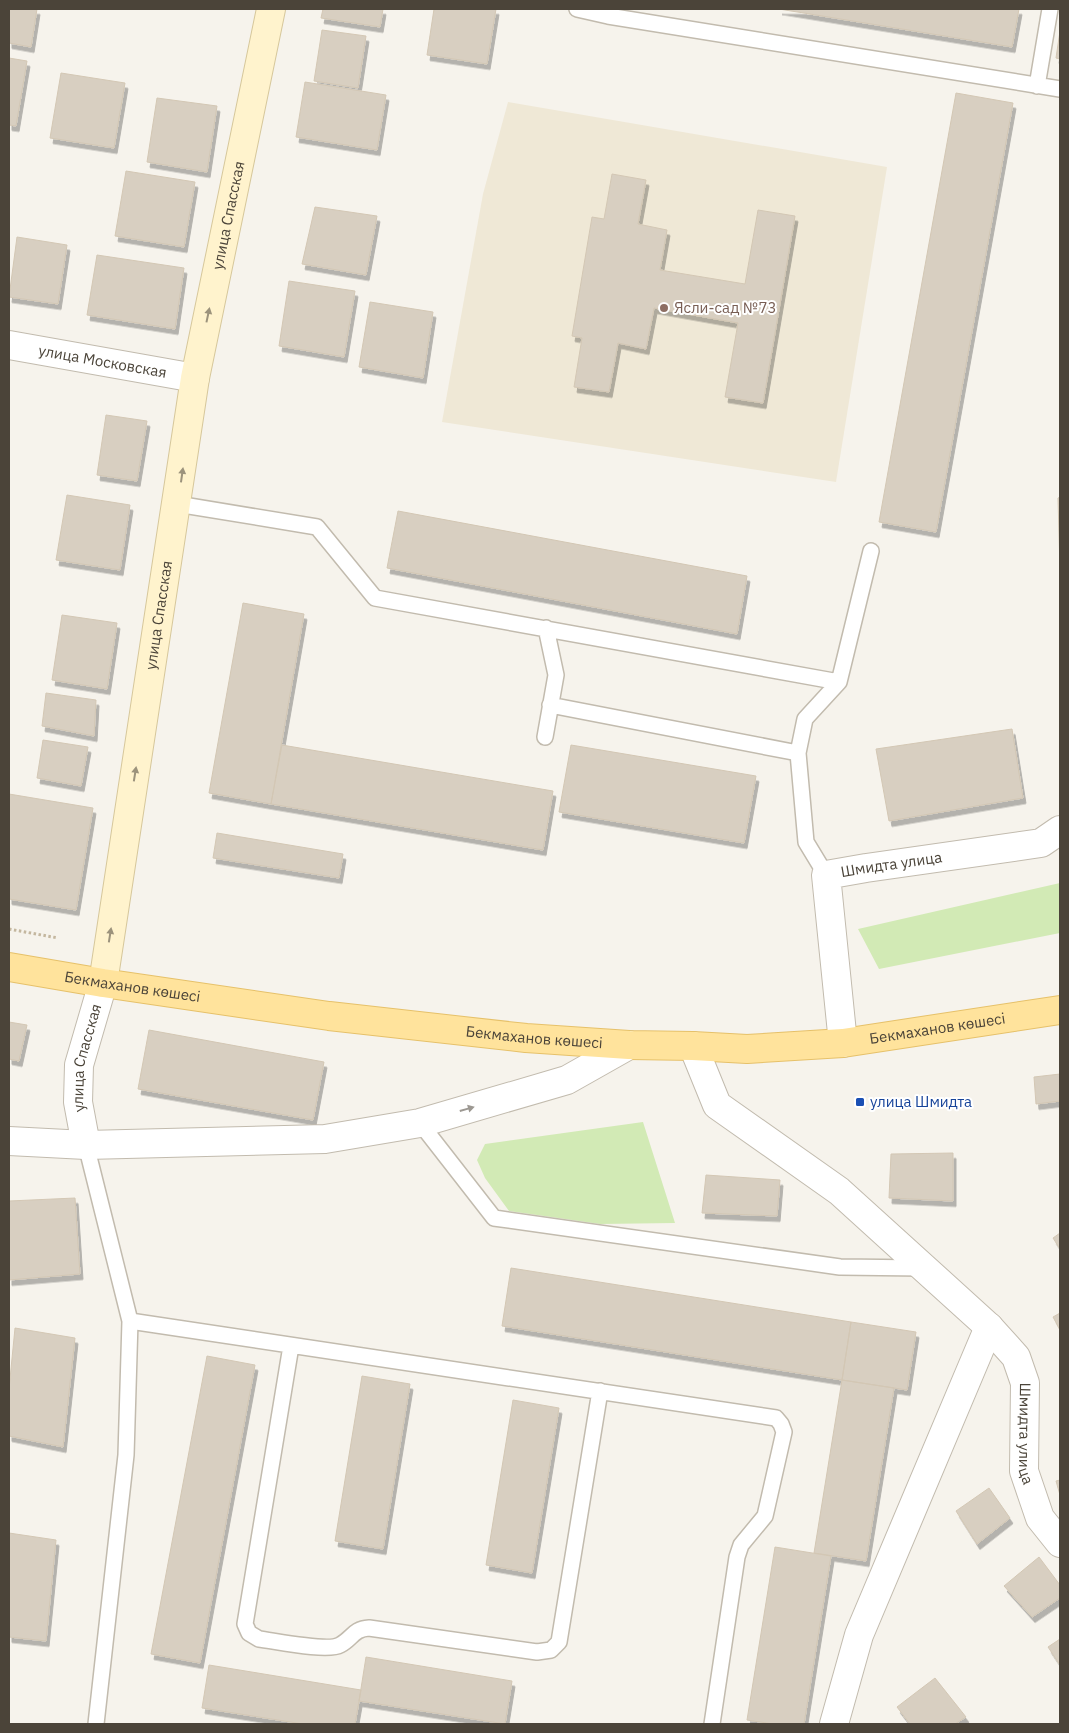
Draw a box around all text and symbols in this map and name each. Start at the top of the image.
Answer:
street label: улица Спасская [208,159,248,271]
place label: Ясли-сад №73 [674,298,776,317]
marker: Ясли-сад №73 [658,302,670,314]
one-way arrow [205,307,213,323]
street label: улица Московская [37,340,168,382]
one-way arrow [178,467,186,483]
street label: улица Спасская [141,559,176,671]
one-way arrow [132,766,140,782]
street label: Шмидта улица [839,847,943,881]
one-way arrow [107,926,115,942]
street label: Бекмаханов көшесі [63,967,202,1006]
street label: улица Спасская [68,1001,105,1114]
street label: Бекмаханов көшесі [868,1008,1007,1048]
street label: Бекмаханов көшесі [465,1021,603,1052]
place label: улица Шмидта [870,1092,972,1111]
marker: улица Шмидта [854,1096,866,1108]
one-way arrow [460,1105,475,1113]
street label: Шмидта улица [1014,1382,1038,1487]

